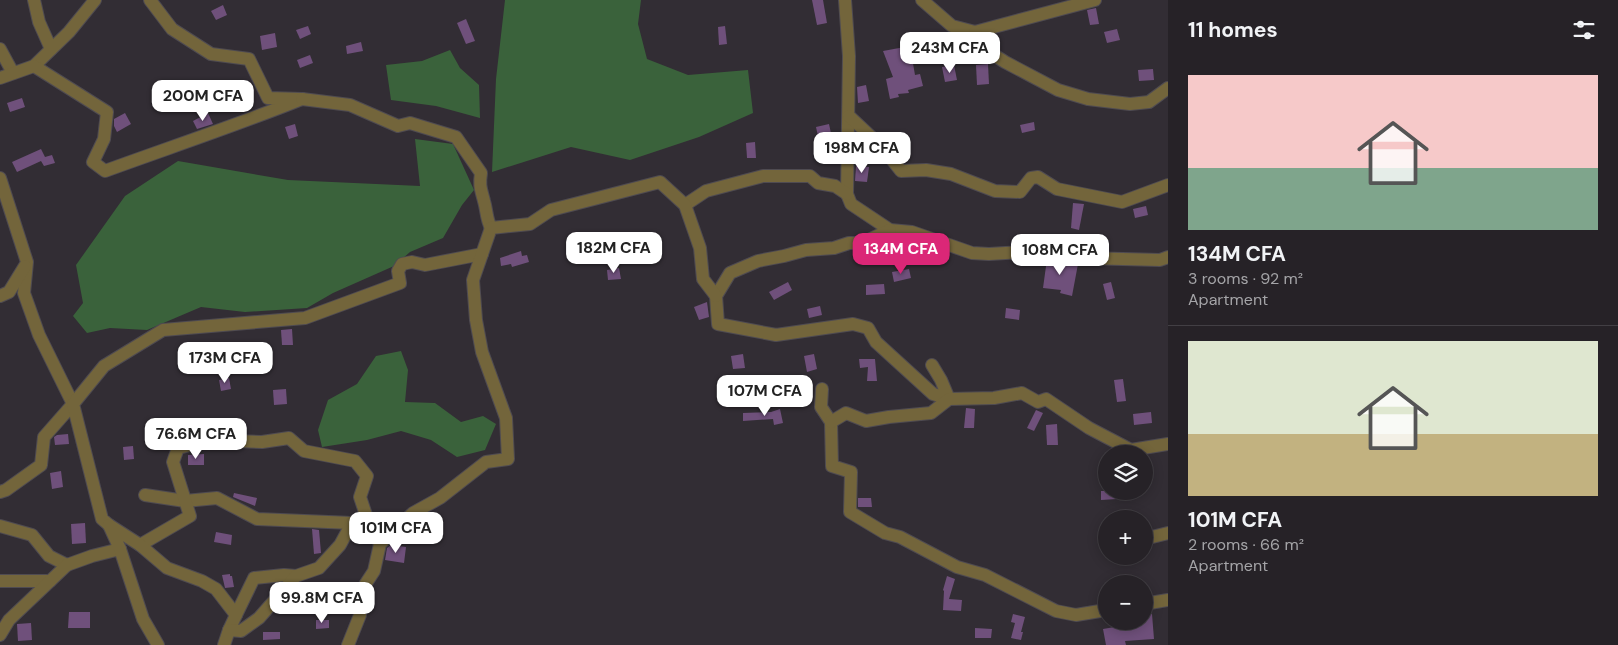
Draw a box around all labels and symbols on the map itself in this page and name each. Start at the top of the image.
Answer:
pin: 243M CFA [898,32,1002,74]
pin: 200M CFA [151,80,255,122]
pin: 198M CFA [810,132,914,174]
pin: 182M CFA [562,232,666,274]
pin: 134M CFA [849,232,953,275]
pin: 108M CFA [1008,234,1112,276]
pin: 173M CFA [173,342,277,384]
pin: 107M CFA [713,374,817,417]
pin: 76.6M CFA [139,418,253,460]
pin: 101M CFA [344,512,448,554]
pin: 99.8M CFA [265,582,379,624]

